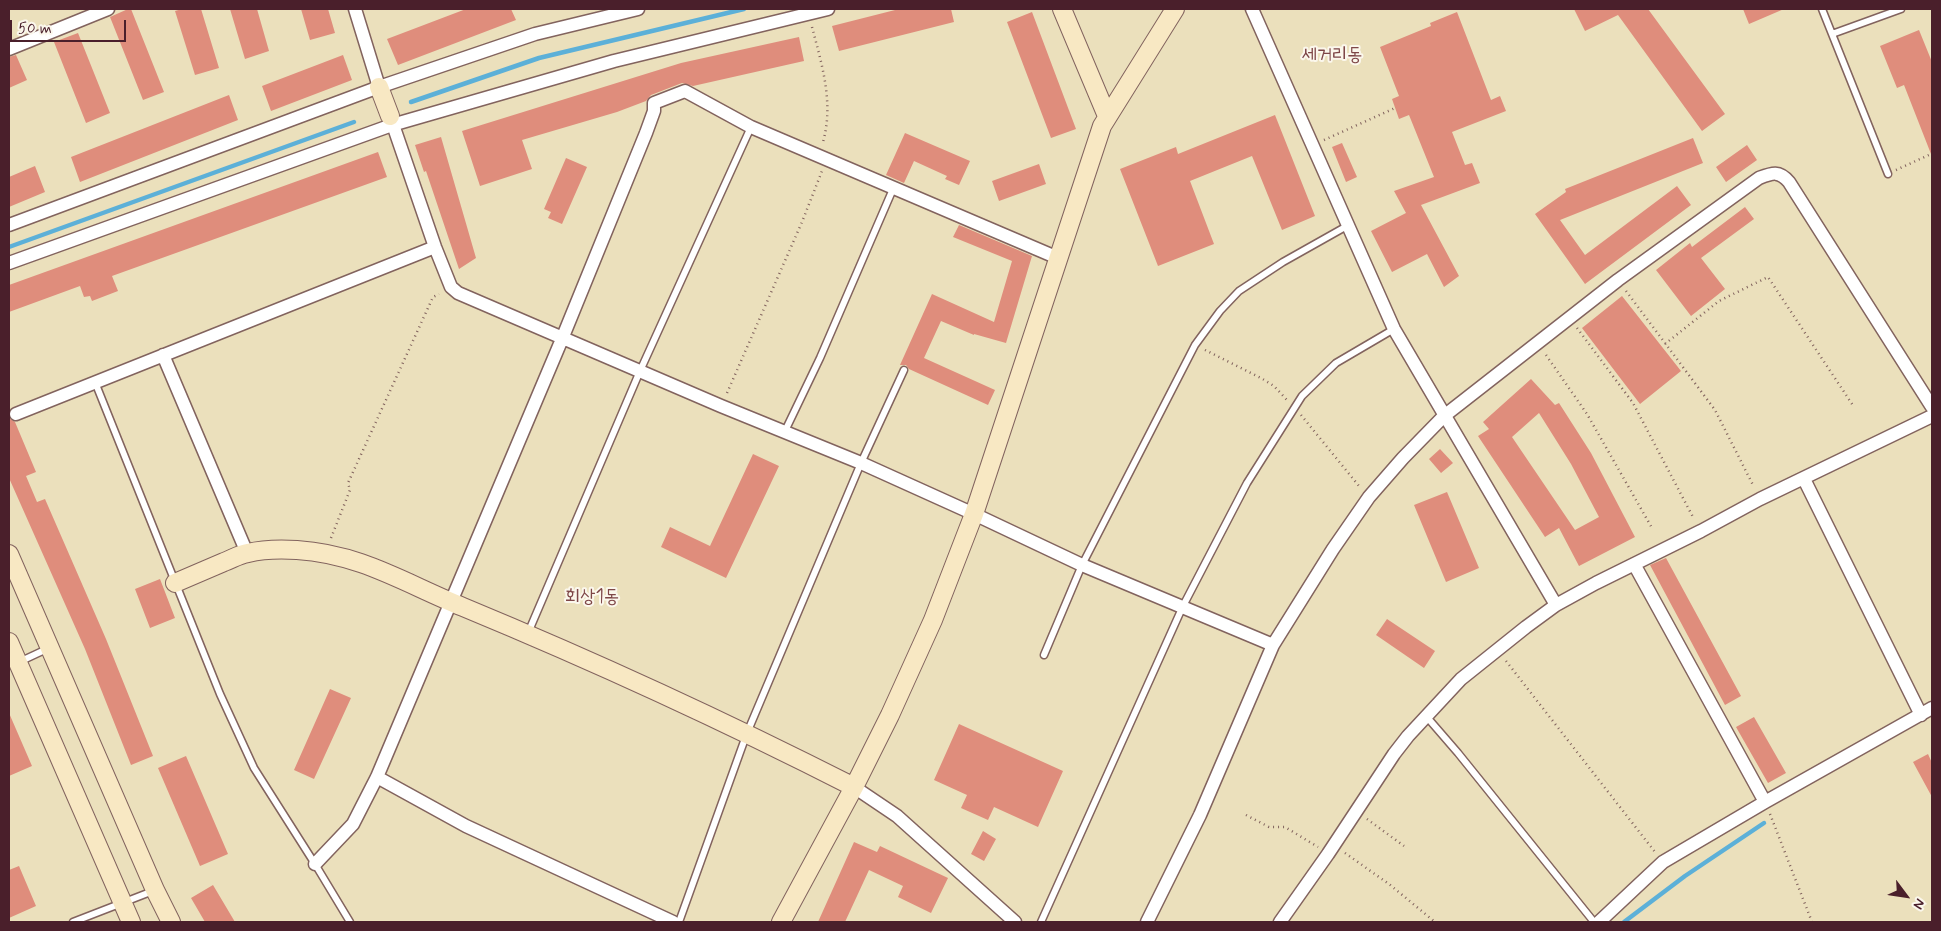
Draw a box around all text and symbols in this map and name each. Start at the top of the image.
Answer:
scale bar [12,10,129,42]
text: 50 m [18,19,52,39]
district label: 세거리동 [1301,45,1363,67]
district label: 회상1동 [565,587,619,609]
north arrow [1881,871,1931,921]
text: N [1909,895,1929,912]

